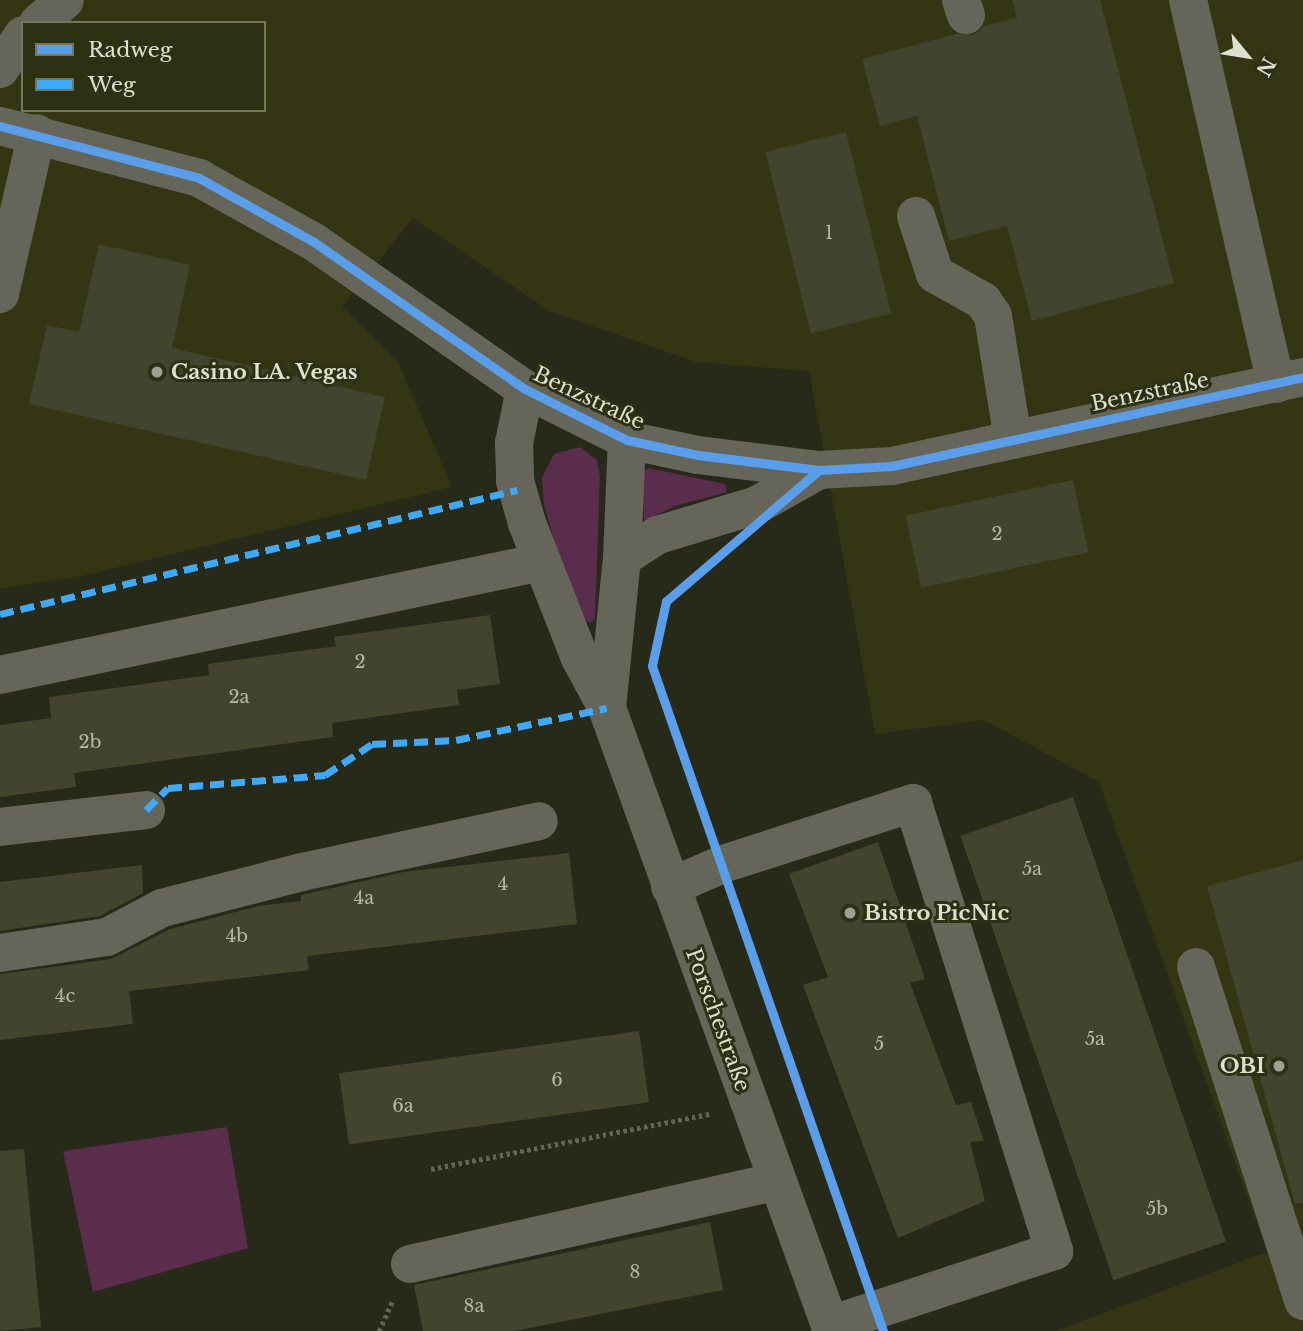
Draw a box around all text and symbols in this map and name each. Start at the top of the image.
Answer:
legend [21,21,266,112]
north arrow [1212,21,1282,91]
text: Radweg [88,37,172,63]
text: N [1251,53,1280,80]
text: Weg [88,72,136,98]
house number: 1 [825,222,833,244]
place label: Casino LA. Vegas [171,359,358,385]
street label: Benzstraße [529,361,649,435]
marker: Casino LA. Vegas [149,364,165,380]
street label: Benzstraße [1089,367,1211,417]
house number: 2 [991,523,1003,545]
house number: 2 [354,651,366,673]
house number: 2a [228,686,250,708]
house number: 2b [79,731,101,753]
house number: 5a [1022,858,1042,880]
house number: 4 [498,873,508,895]
house number: 4a [354,887,374,909]
place label: Bistro PicNic [864,900,1009,926]
marker: Bistro PicNic [842,905,858,921]
house number: 4b [226,925,248,947]
street label: Porschestraße [680,945,756,1095]
house number: 4c [55,985,75,1007]
house number: 5a [1085,1028,1105,1050]
house number: 5 [874,1033,884,1055]
place label: OBI [1220,1053,1265,1079]
marker: OBI [1271,1058,1287,1074]
house number: 6 [551,1069,563,1091]
house number: 6a [392,1095,414,1117]
house number: 5b [1146,1198,1168,1220]
house number: 8 [630,1261,640,1283]
house number: 8a [464,1295,484,1317]

